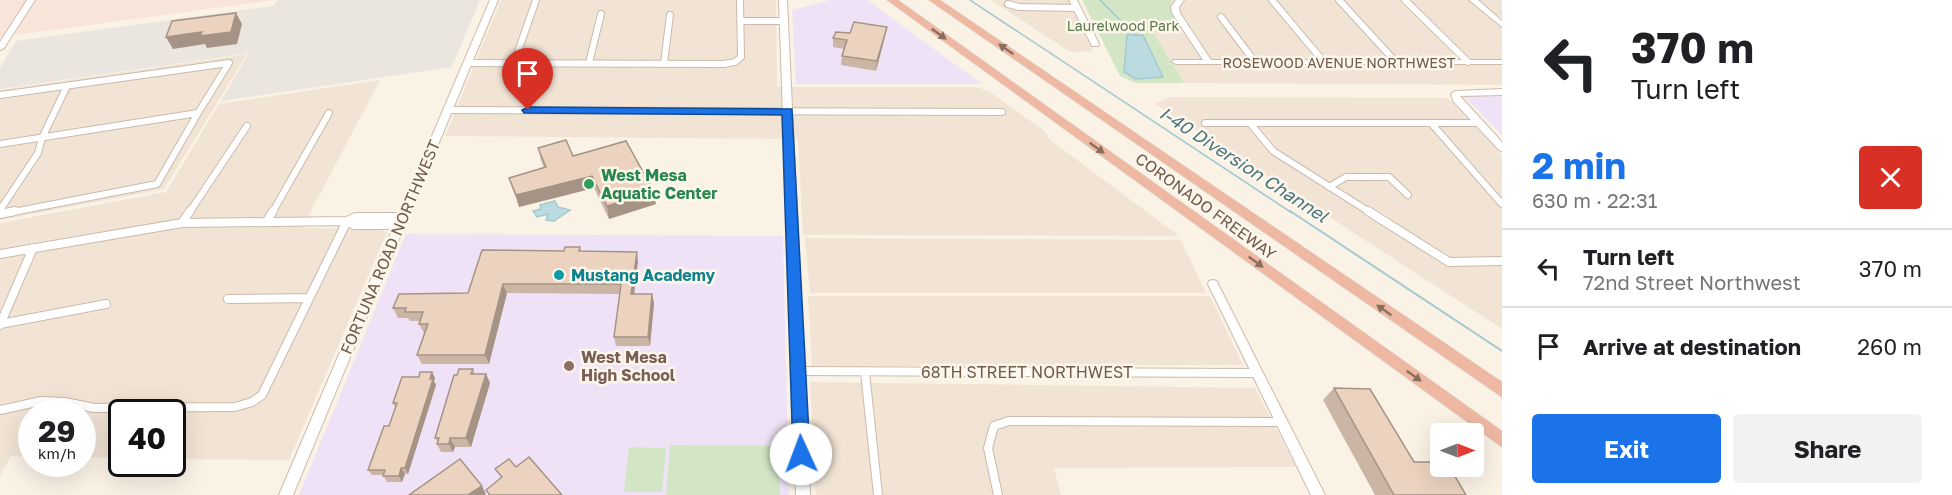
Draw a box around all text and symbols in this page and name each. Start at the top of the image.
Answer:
park label: Laurelwood Park [1067,17,1179,34]
text: 370 m [1631,22,1754,72]
icon: left [1532,24,1610,102]
one-way arrow [931,28,947,40]
one-way arrow [998,43,1014,55]
pin [502,48,553,110]
street label: ROSEWOOD AVENUE NORTHWEST [1223,54,1456,71]
icon: arrive [511,57,544,90]
text: Turn left [1631,73,1740,105]
water label: I-40 Diversion Channel [1156,101,1333,227]
street label: FORTUNA ROAD NORTHWEST [336,137,444,357]
one-way arrow [1089,142,1105,154]
text: 2 min [1532,144,1626,187]
button: close [1859,146,1922,209]
street label: CORONADO FREEWAY [1132,148,1281,264]
place label: West Mesa Aquatic Center [601,165,717,203]
marker: West Mesa Aquatic Center [582,177,596,191]
text: 630 m · 22:31 [1532,188,1658,212]
text: Turn left [1583,243,1674,270]
icon: left [1532,252,1565,285]
text: 370 m [1859,255,1922,282]
one-way arrow [1247,256,1263,268]
place label: Mustang Academy [571,265,716,285]
marker: Mustang Academy [552,268,566,282]
text: 72nd Street Northwest [1583,270,1801,294]
one-way arrow [1377,304,1393,316]
icon: arrive [1532,330,1565,363]
text: Arrive at destination [1583,333,1801,360]
text: 260 m [1857,333,1922,360]
place label: West Mesa High School [581,347,676,385]
marker: West Mesa High School [562,359,576,373]
street label: 68TH STREET NORTHWEST [921,362,1133,382]
one-way arrow [1405,370,1421,382]
speed limit sign: 40 [108,399,186,477]
text: 29 [38,413,76,449]
button: Exit [1532,414,1721,483]
button: Share [1733,414,1922,483]
position arrow [769,422,833,486]
north arrow [1430,423,1484,477]
map controls [1430,423,1484,477]
text: km/h [38,444,76,462]

